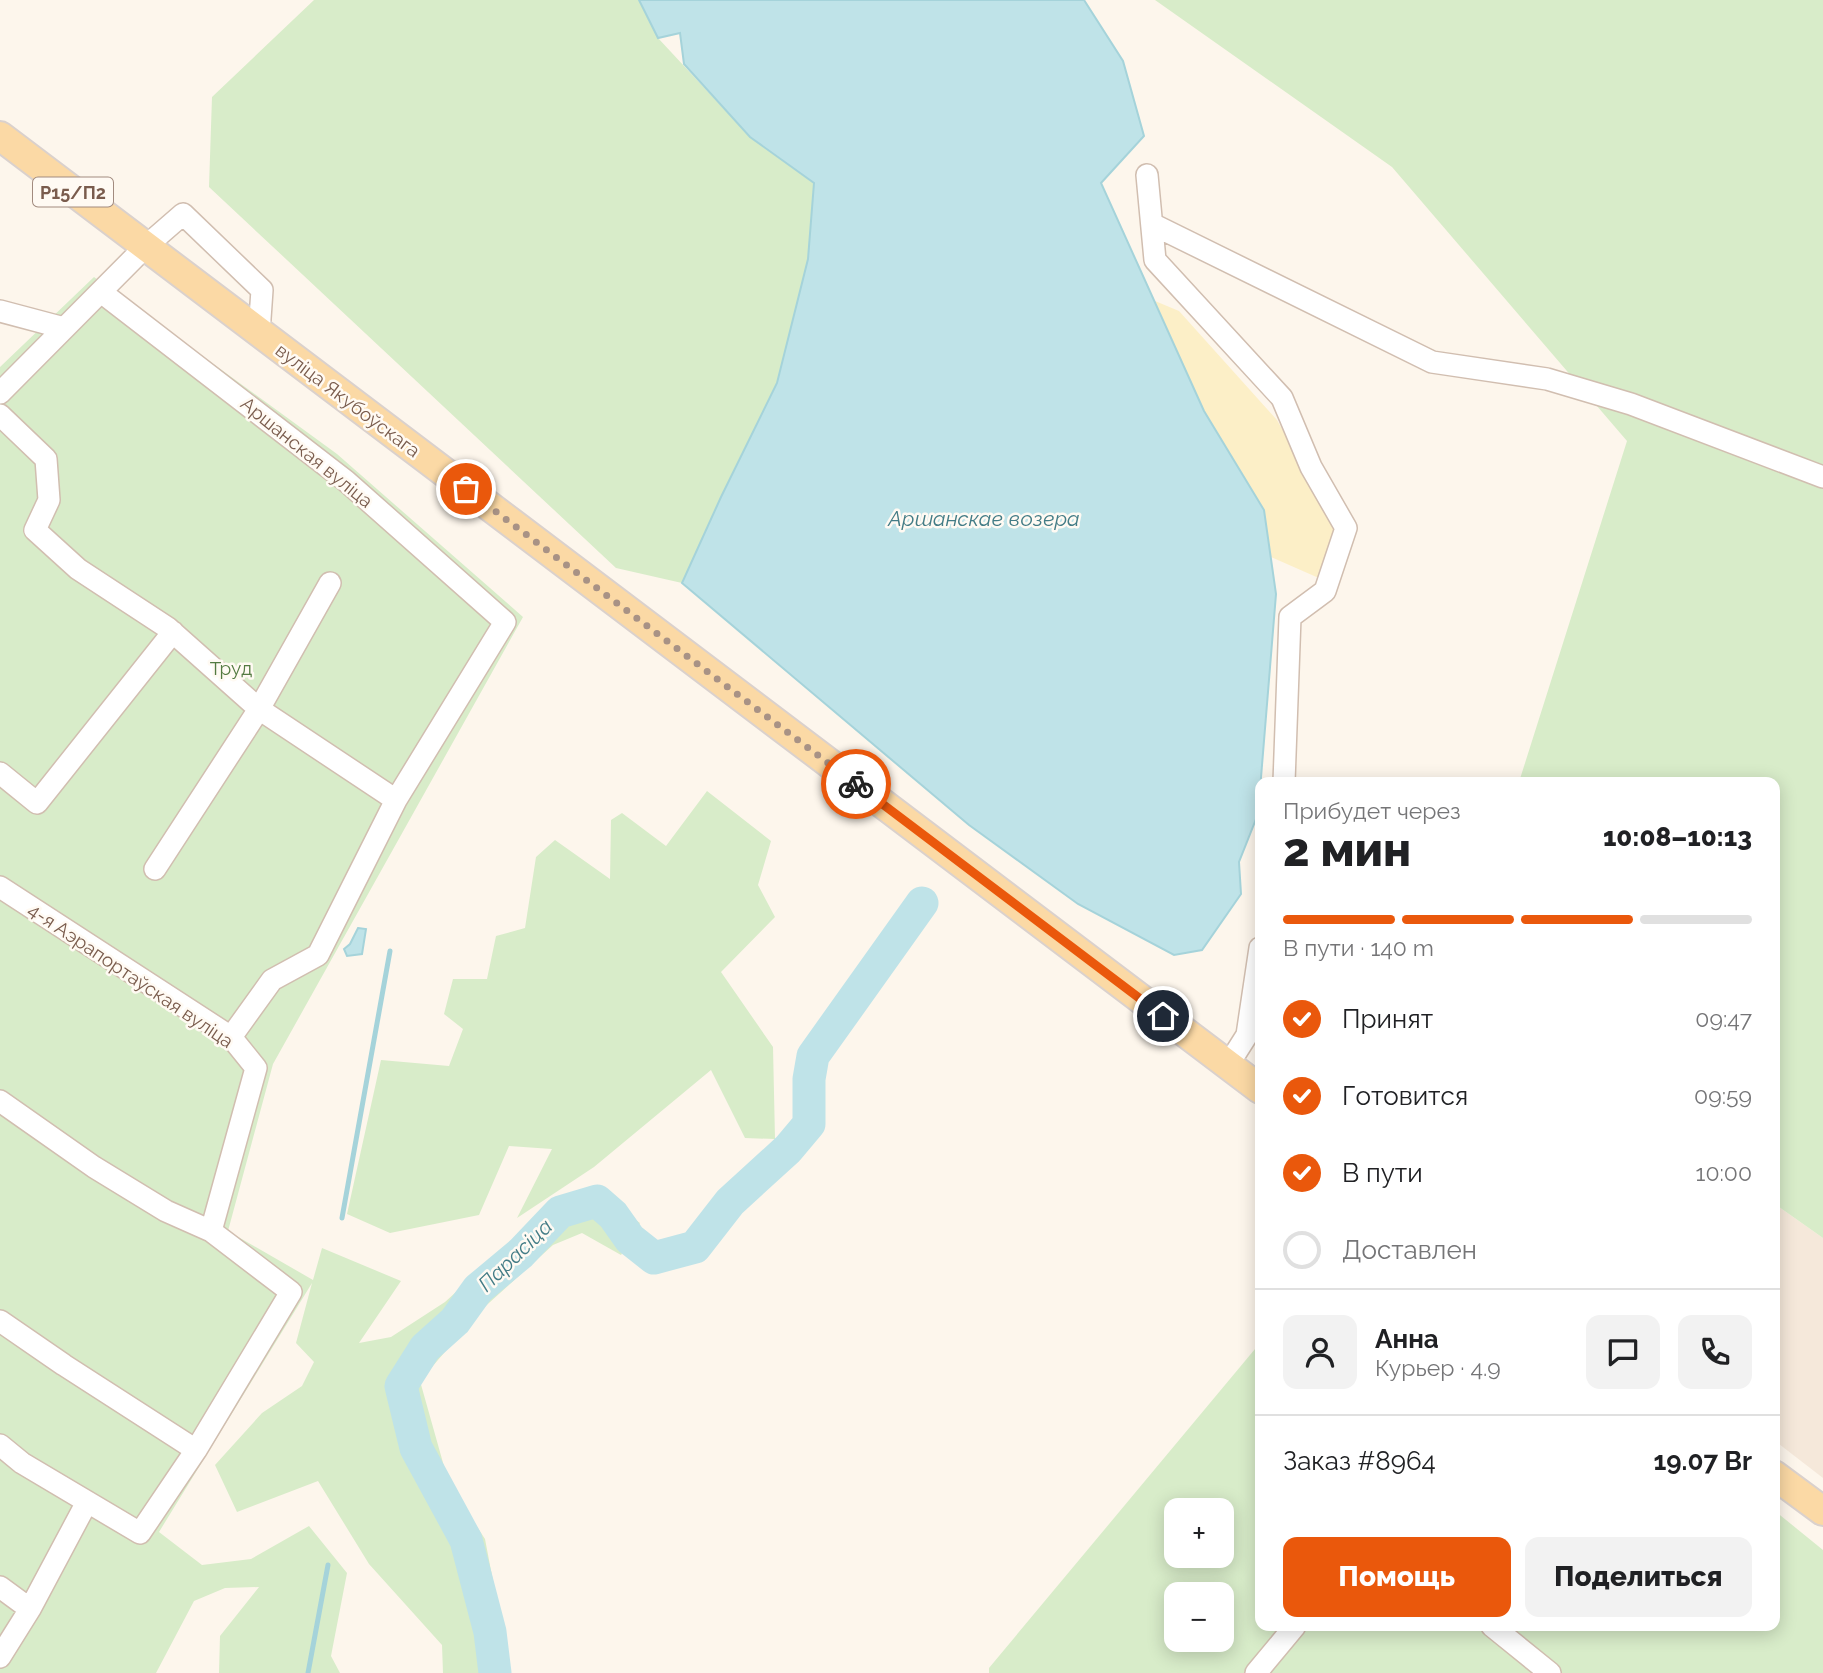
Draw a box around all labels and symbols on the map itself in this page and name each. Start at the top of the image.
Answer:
road number: Р15/П2 [33,177,113,206]
street label: вуліца Якубоўскага [271,339,425,461]
street label: Аршанская вуліца [237,392,377,512]
pin [436,459,496,519]
water label: Аршанскае возера [887,506,1080,531]
park label: Труд [210,657,252,679]
courier [821,749,891,819]
street label: 4-я Аэрапортаўская вуліца [24,898,238,1052]
pin [1133,986,1193,1046]
water label: Парасіца [473,1214,557,1296]

